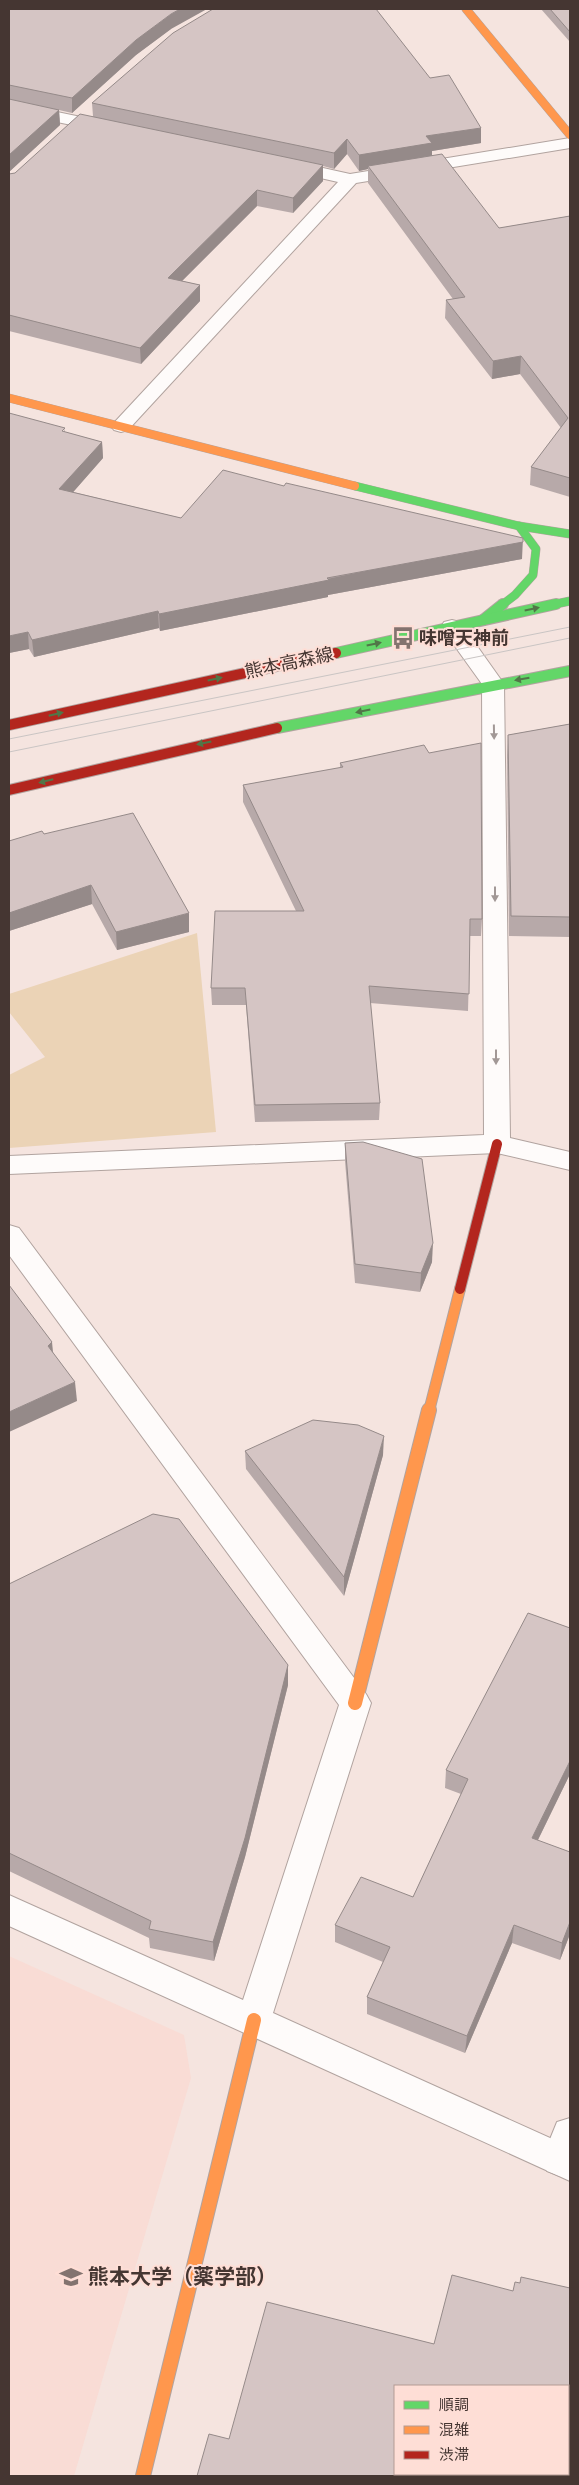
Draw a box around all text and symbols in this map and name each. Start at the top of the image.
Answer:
one-way arrow [525,605,540,613]
bus stop icon: 味噌天神前 [390,625,416,651]
place label: 味噌天神前 [419,627,509,649]
one-way arrow [366,640,381,648]
street label: 熊本高森線 [243,643,335,683]
one-way arrow [207,675,223,683]
one-way arrow [514,676,530,684]
one-way arrow [355,707,370,715]
one-way arrow [49,710,64,718]
one-way arrow [490,724,498,740]
one-way arrow [195,740,211,748]
one-way arrow [38,777,53,785]
one-way arrow [491,887,499,903]
one-way arrow [492,1049,500,1065]
school or university icon: 熊本大学（薬学部） [58,2264,84,2290]
place label: 熊本大学（薬学部） [88,2264,277,2290]
legend [394,2385,569,2475]
text: 順調 [439,2396,469,2414]
text: 混雑 [439,2421,469,2439]
text: 渋滞 [439,2446,469,2464]

